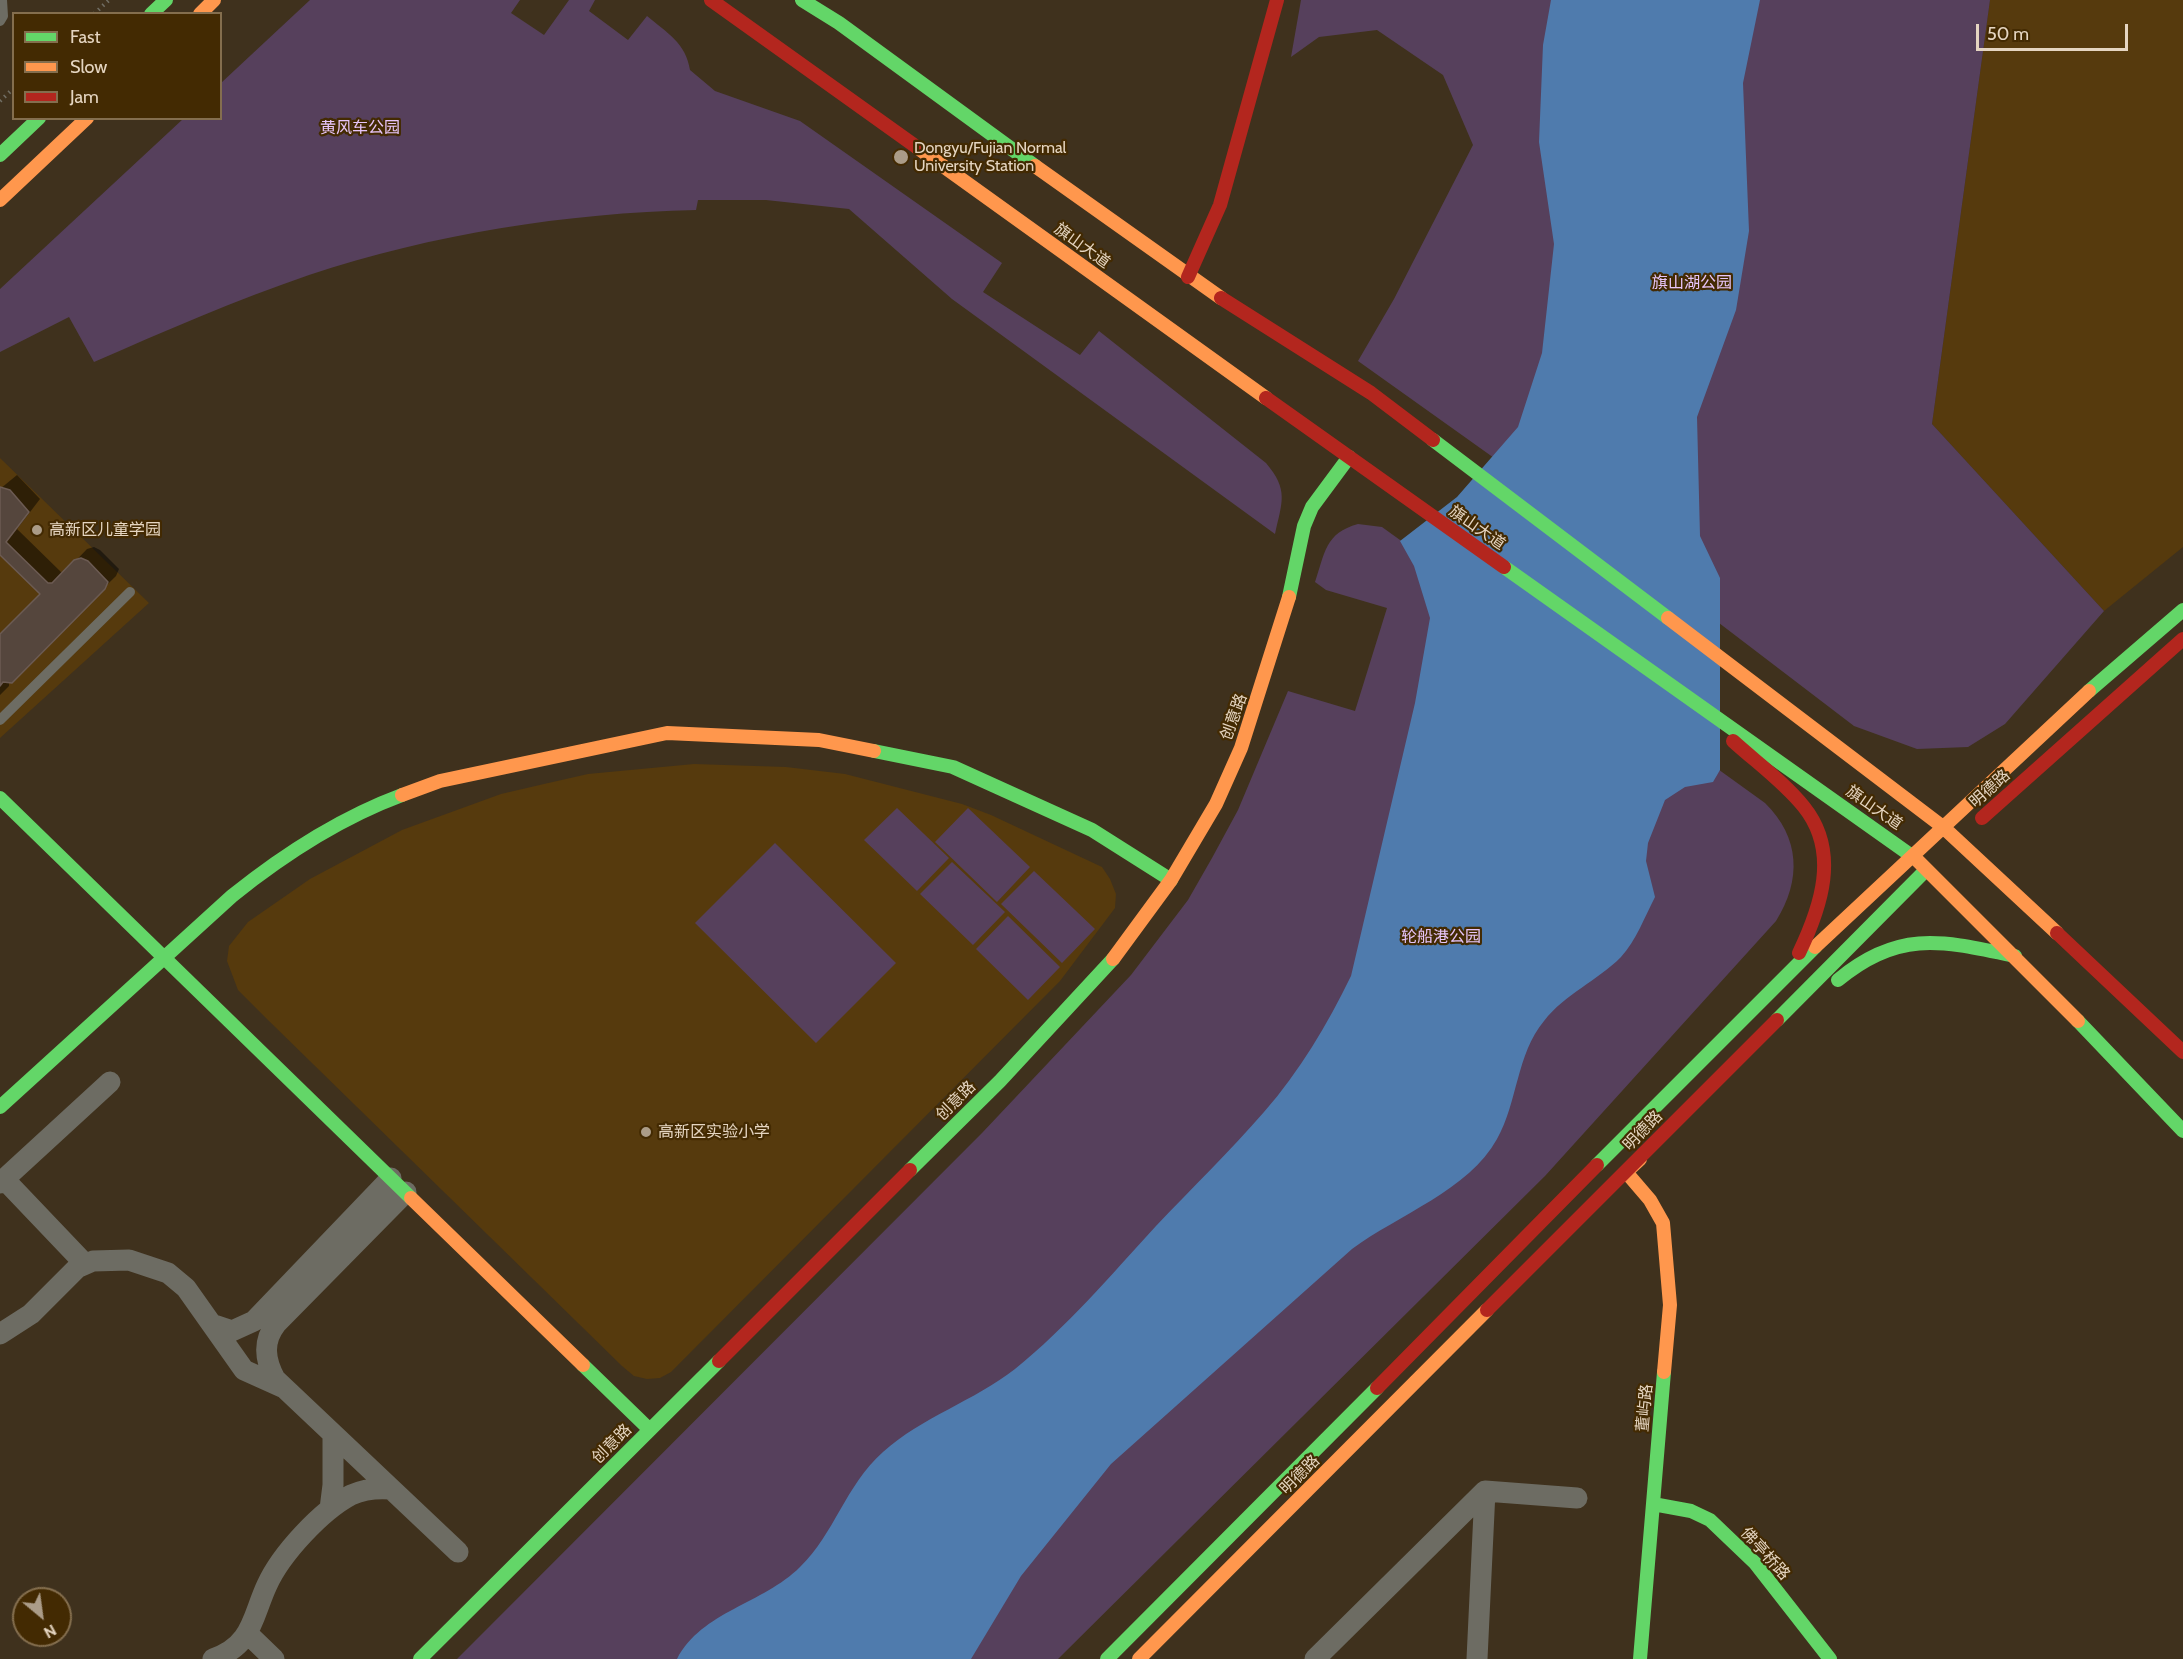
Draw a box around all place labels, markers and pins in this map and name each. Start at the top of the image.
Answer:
place label: Dongyu/Fujian Normal University Station [914,138,1066,176]
marker: Dongyu/Fujian Normal University Station [892,148,910,166]
place label: 高新区儿童学园 [49,520,161,540]
marker: 高新区儿童学园 [30,523,44,537]
place label: 高新区实验小学 [658,1122,770,1142]
marker: 高新区实验小学 [639,1125,653,1139]

